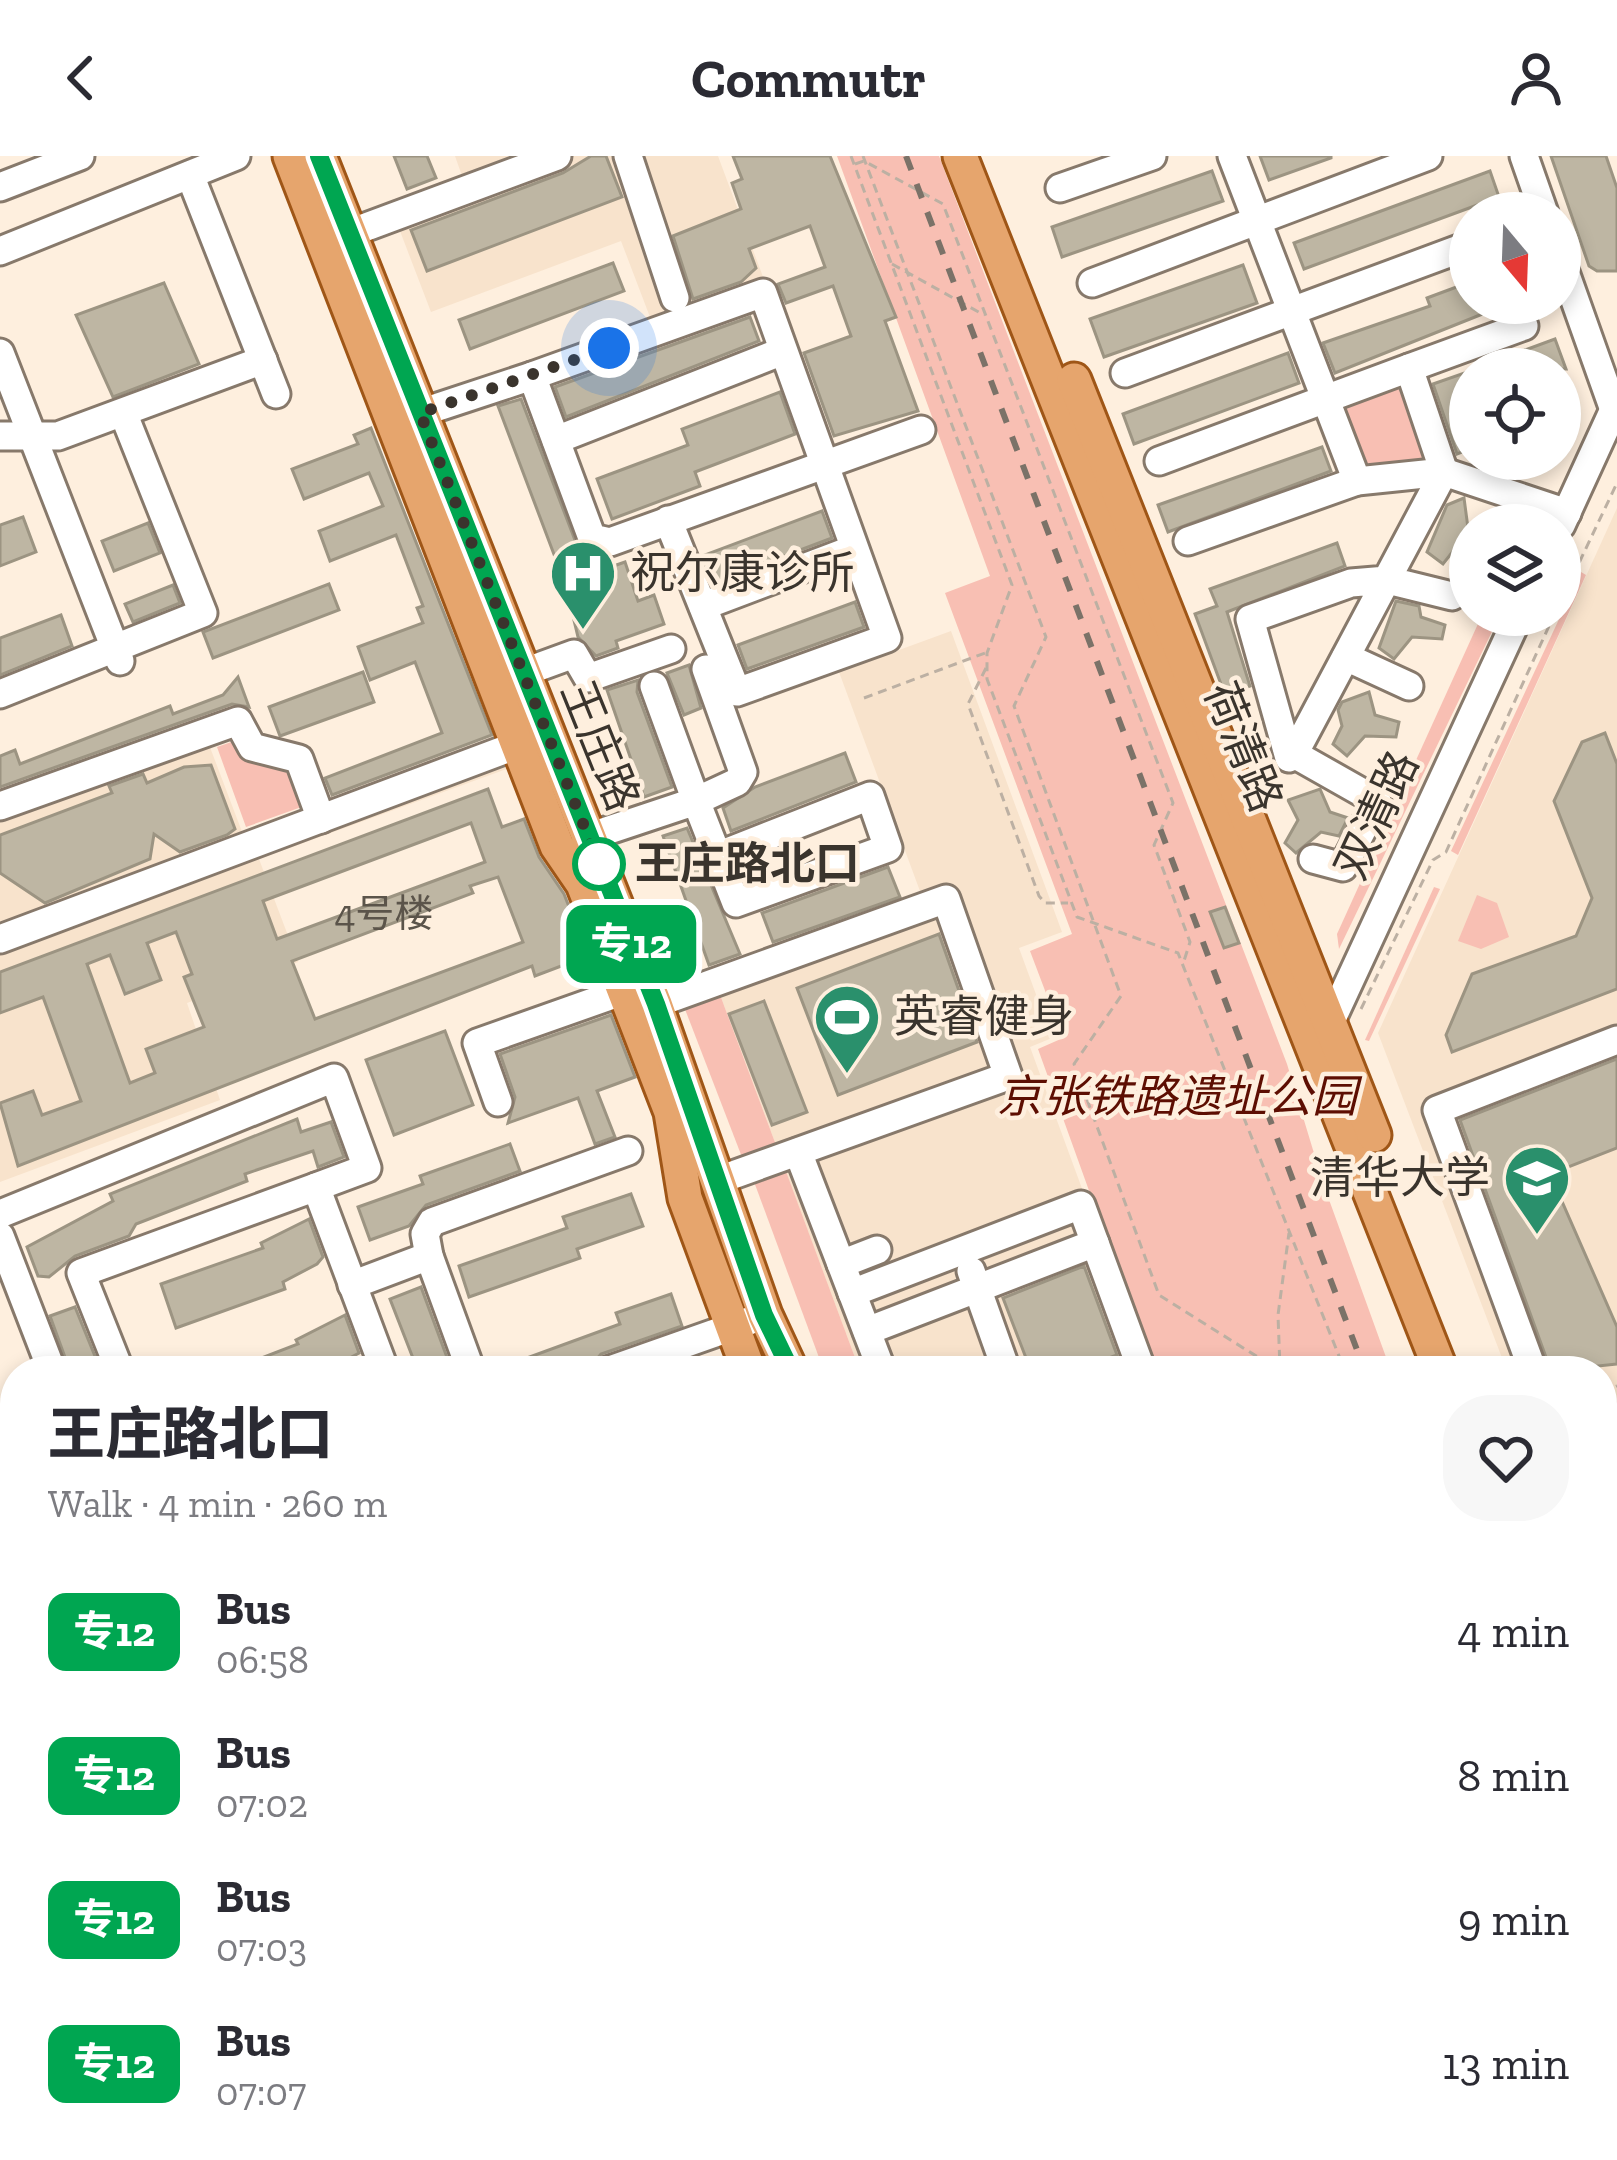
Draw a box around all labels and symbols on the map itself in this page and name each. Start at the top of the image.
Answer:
north arrow [1449,192,1581,324]
your location [579,318,639,378]
hospital icon: 祝尔康诊所 [548,538,618,632]
place label: 祝尔康诊所 [630,546,855,600]
street label: 王庄路 [550,673,650,819]
street label: 荷清路 [1193,674,1293,820]
street label: 双清路 [1324,742,1430,888]
place label: 王庄路北口 [635,837,860,891]
marker: 王庄路北口 [574,839,624,889]
house number: 4号楼 [334,890,434,937]
line badge: 专12 [562,905,700,983]
sports icon: 英睿健身 [812,982,882,1076]
place label: 英睿健身 [894,990,1074,1044]
park label: 京张铁路遗址公园 [997,1070,1363,1124]
school or university icon: 清华大学 [1502,1143,1572,1237]
place label: 清华大学 [1310,1151,1490,1205]

